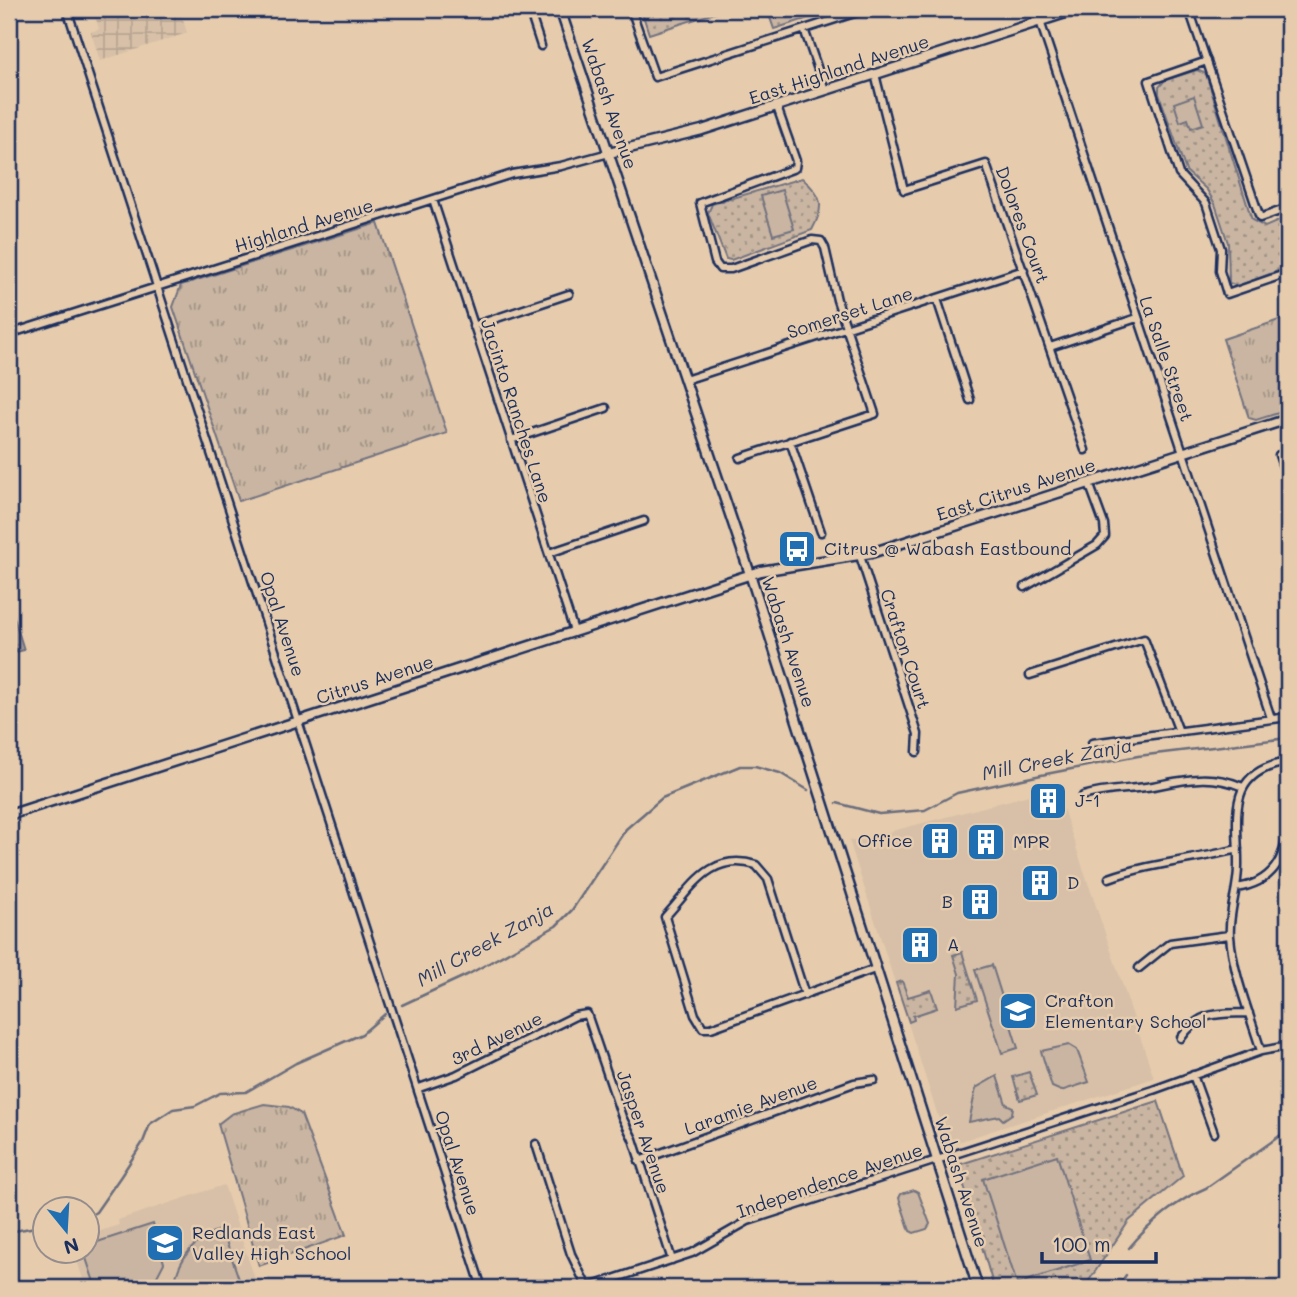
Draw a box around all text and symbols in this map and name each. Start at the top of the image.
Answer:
street label: East Highland Avenue [746,29,932,110]
street label: Wabash Avenue [576,35,644,172]
street label: Dolores Court [991,163,1055,287]
street label: Highland Avenue [231,193,376,258]
street label: Somerset Lane [784,280,916,344]
street label: La Salle Street [1134,293,1200,425]
street label: Jacinto Ranches Lane [476,315,558,506]
street label: East Citrus Avenue [933,452,1098,526]
bus stop icon: Citrus @ Wabash Eastbound [776,528,818,570]
place label: Citrus @ Wabash Eastbound [824,536,1071,560]
street label: Opal Avenue [255,568,311,679]
street label: Wabash Avenue [756,573,821,710]
street label: Crafton Court [875,586,937,712]
street label: Citrus Avenue [313,649,436,709]
water label: Mill Creek Zanja [980,732,1134,785]
building icon: J-1 [1027,780,1069,822]
place label: J-1 [1075,788,1101,812]
building icon: Office [919,820,961,862]
building icon: MPR [965,821,1007,863]
place label: Office [858,828,913,852]
place label: MPR [1013,829,1050,853]
building icon: D [1019,862,1061,904]
place label: D [1067,870,1079,894]
building icon: B [959,881,1001,923]
place label: B [942,889,953,913]
water label: Mill Creek Zanja [412,896,558,992]
building icon: A [899,924,941,966]
place label: A [947,932,959,956]
place label: Crafton Elementary School [1045,988,1207,1033]
school or university icon: Crafton Elementary School [997,990,1039,1032]
street label: 3rd Avenue [447,1006,546,1071]
street label: Jasper Avenue [612,1067,676,1197]
street label: Laramie Avenue [681,1070,821,1140]
street label: Opal Avenue [430,1107,486,1218]
street label: Wabash Avenue [929,1113,994,1250]
street label: Independence Avenue [734,1137,926,1223]
north arrow [32,1196,102,1266]
place label: Redlands East Valley High School [192,1220,352,1265]
scale bar [1042,1220,1155,1264]
school or university icon: Redlands East Valley High School [144,1222,186,1264]
text: 100 m [1052,1230,1111,1257]
text: N [61,1233,82,1261]

